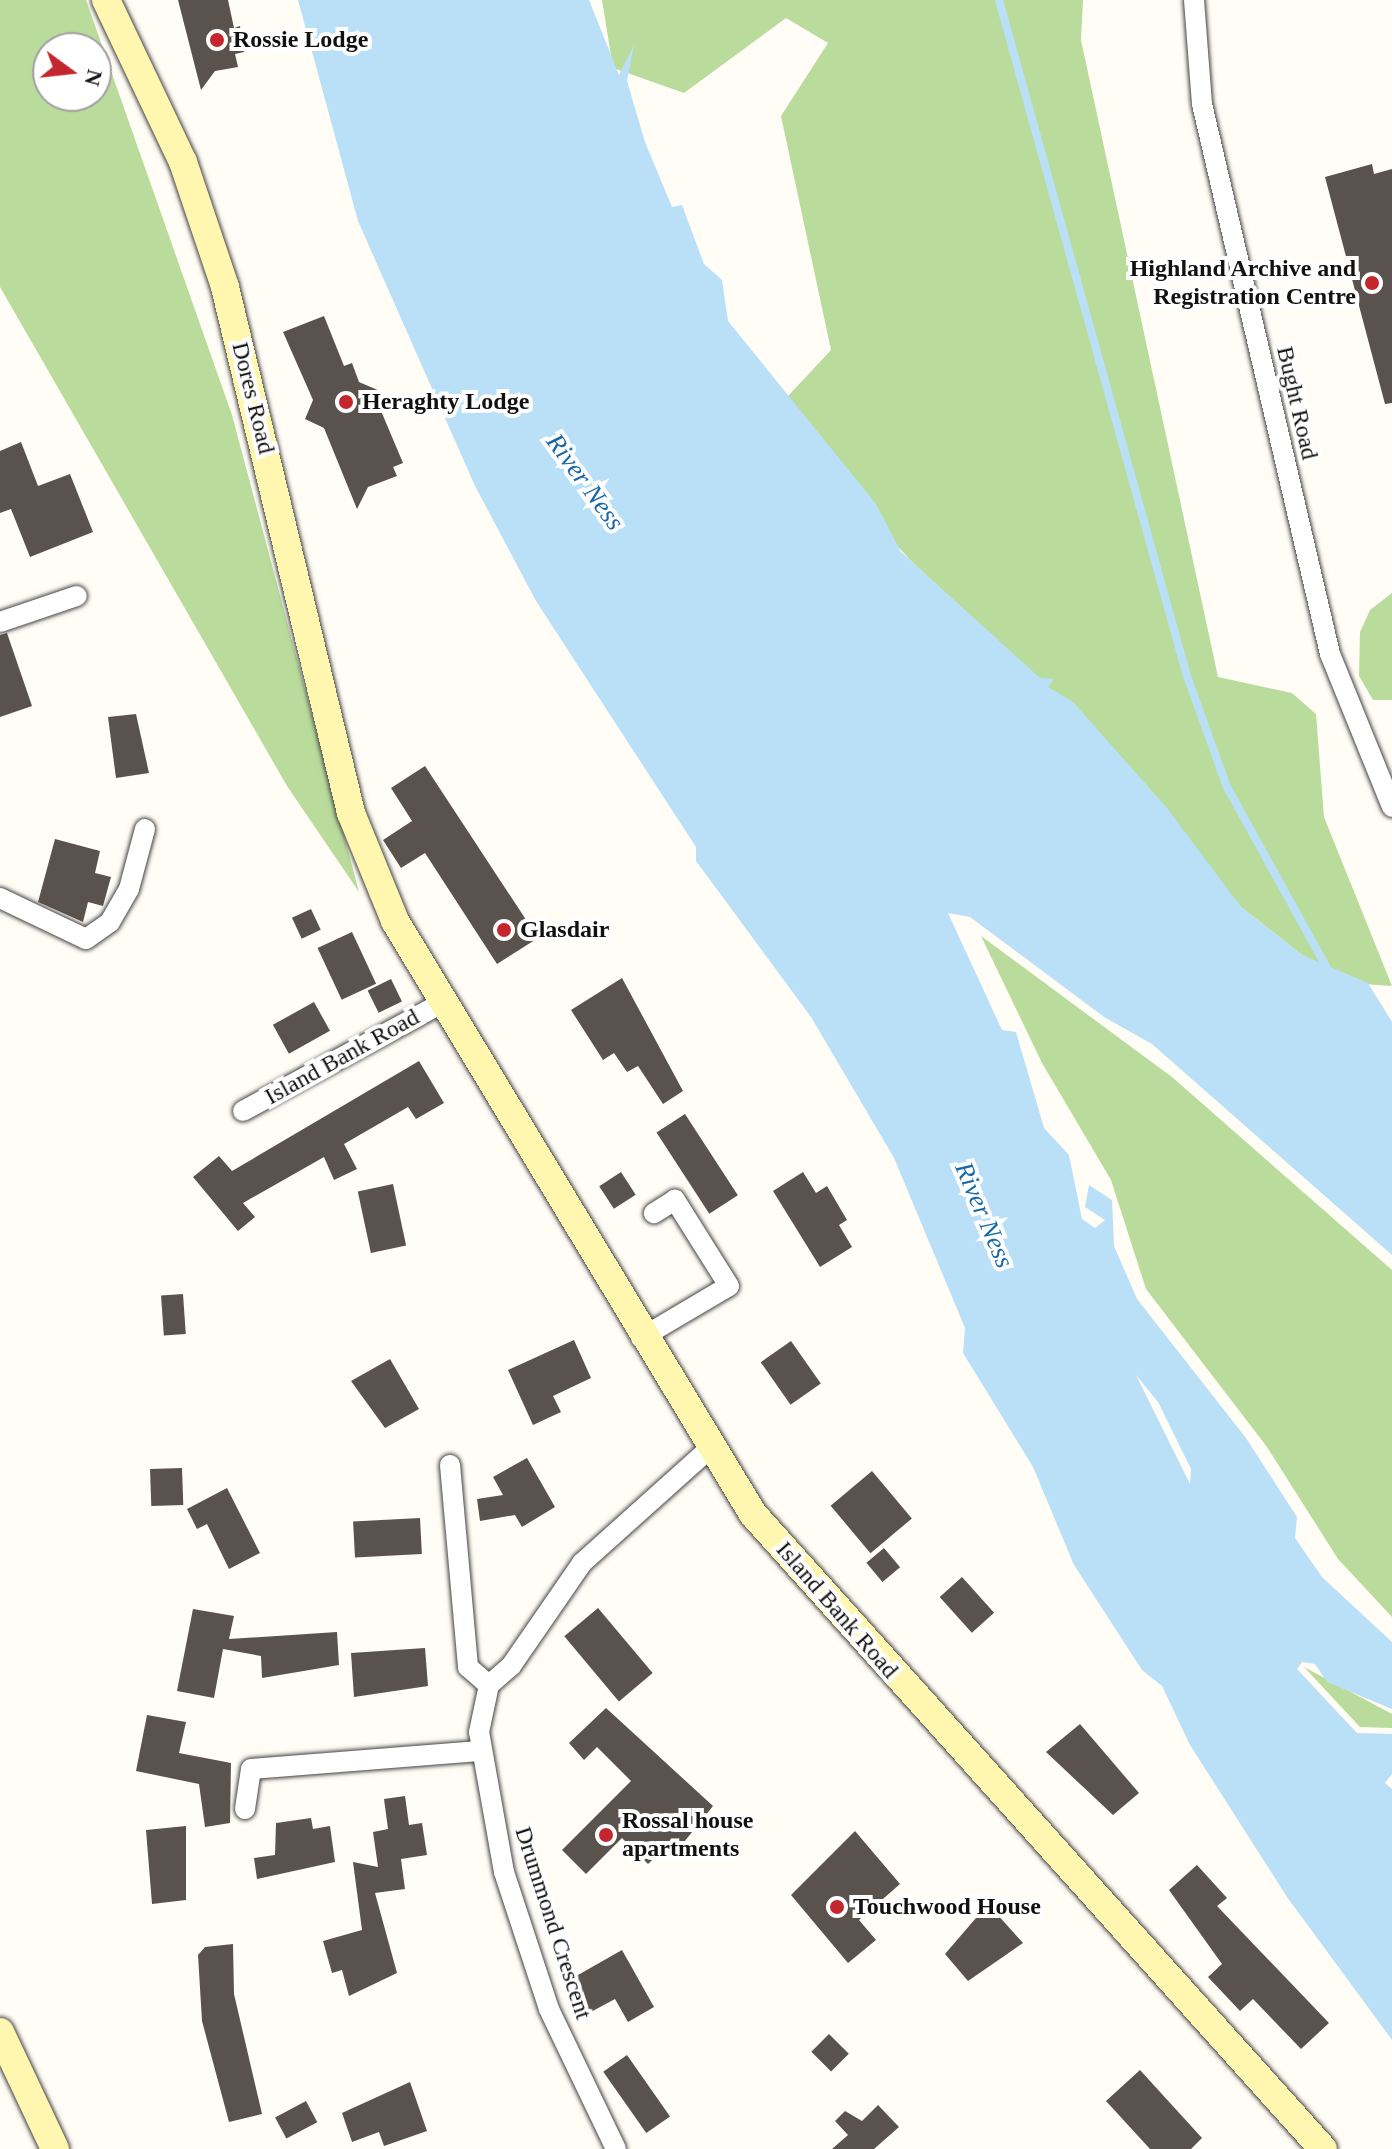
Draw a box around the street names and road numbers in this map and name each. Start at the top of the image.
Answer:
street label: Dores Road [225,339,281,457]
street label: Bught Road [1270,344,1324,462]
street label: Island Bank Road [260,1003,424,1111]
street label: Island Bank Road [770,1536,904,1684]
street label: Drummond Crescent [508,1823,598,2023]

